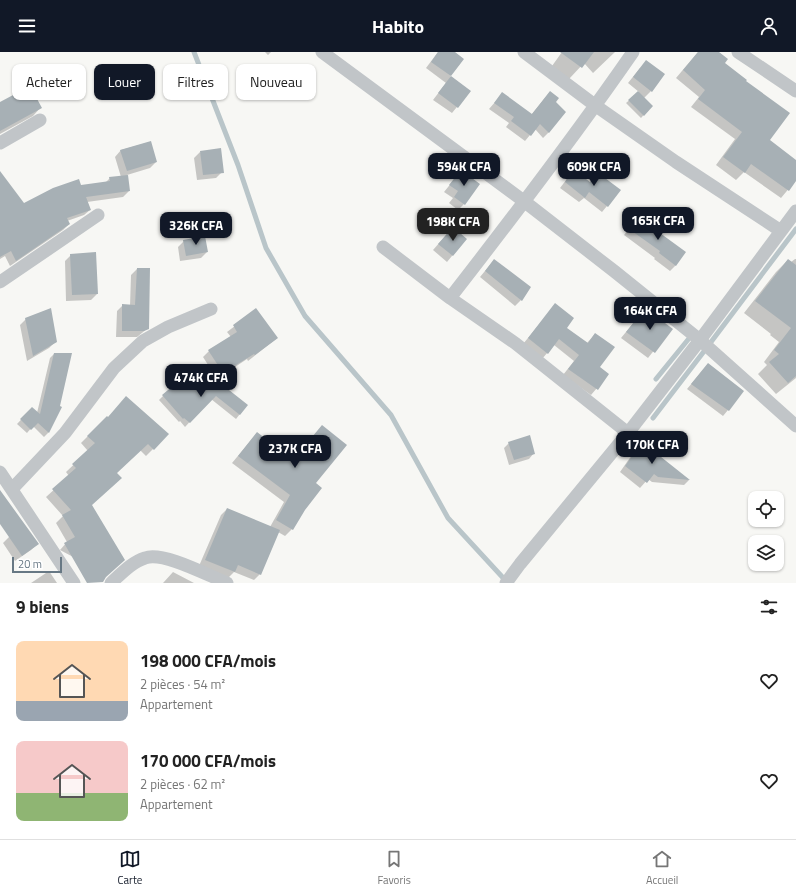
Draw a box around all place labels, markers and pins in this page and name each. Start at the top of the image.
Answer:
pin: 594K CFA [423,153,505,187]
pin: 609K CFA [553,153,635,187]
pin: 165K CFA [617,207,699,241]
pin: 198K CFA [412,208,494,242]
pin: 326K CFA [155,212,237,246]
pin: 164K CFA [609,297,691,331]
pin: 474K CFA [160,364,242,398]
pin: 170K CFA [611,431,693,465]
pin: 237K CFA [254,435,336,469]

